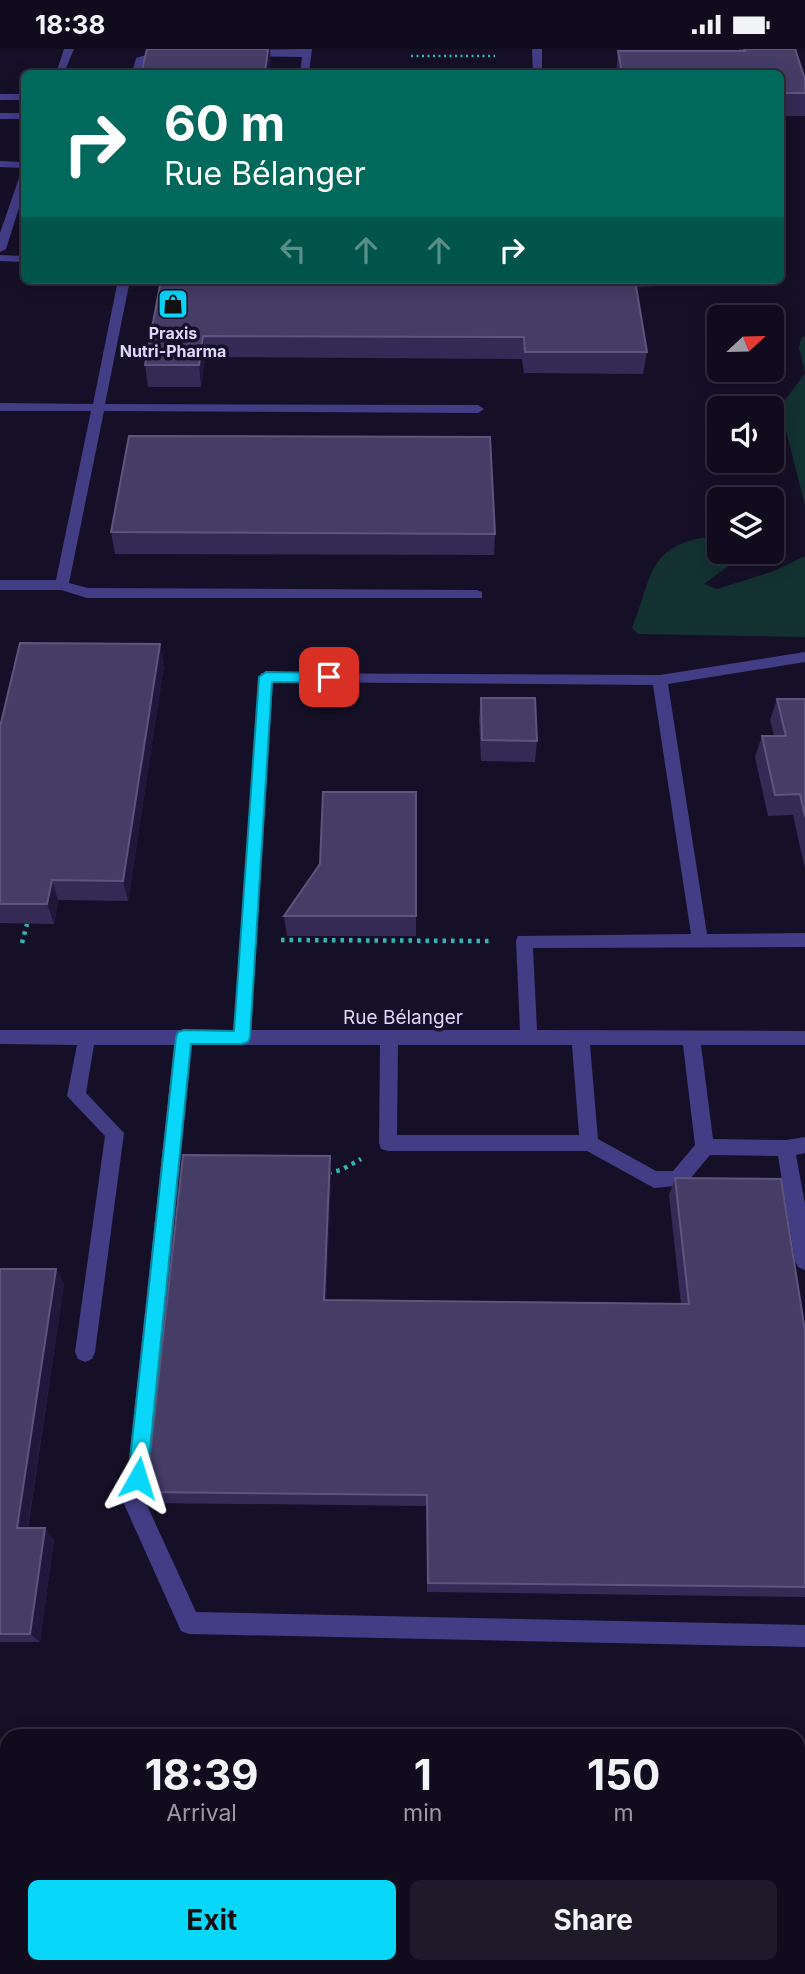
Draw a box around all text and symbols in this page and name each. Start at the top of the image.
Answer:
text: 18:38 [35,9,106,40]
text: 60 m [164,94,285,153]
icon: right [49,98,140,189]
text: Rue Bélanger [164,154,366,193]
icon: left [274,231,312,269]
icon: ahead [347,231,385,269]
icon: ahead [420,231,458,269]
icon: right [493,231,531,269]
shop icon: Praxis Nutri-Pharma [156,287,190,321]
north arrow [707,305,784,381]
map controls [707,305,784,564]
place label: Praxis Nutri-Pharma [120,323,226,361]
button: sound [707,396,784,473]
button: layers [707,487,784,564]
pin [299,647,359,707]
icon: arrive [310,658,348,696]
street label: Rue Bélanger [343,1006,463,1029]
position arrow [101,1441,175,1515]
text: 18:39 [145,1749,258,1800]
text: 1 [414,1749,432,1800]
text: 150 [587,1749,660,1800]
text: Arrival [166,1799,237,1827]
text: min [403,1799,442,1827]
text: m [614,1799,634,1827]
button: Exit [28,1880,396,1960]
button: Share [410,1880,777,1960]

